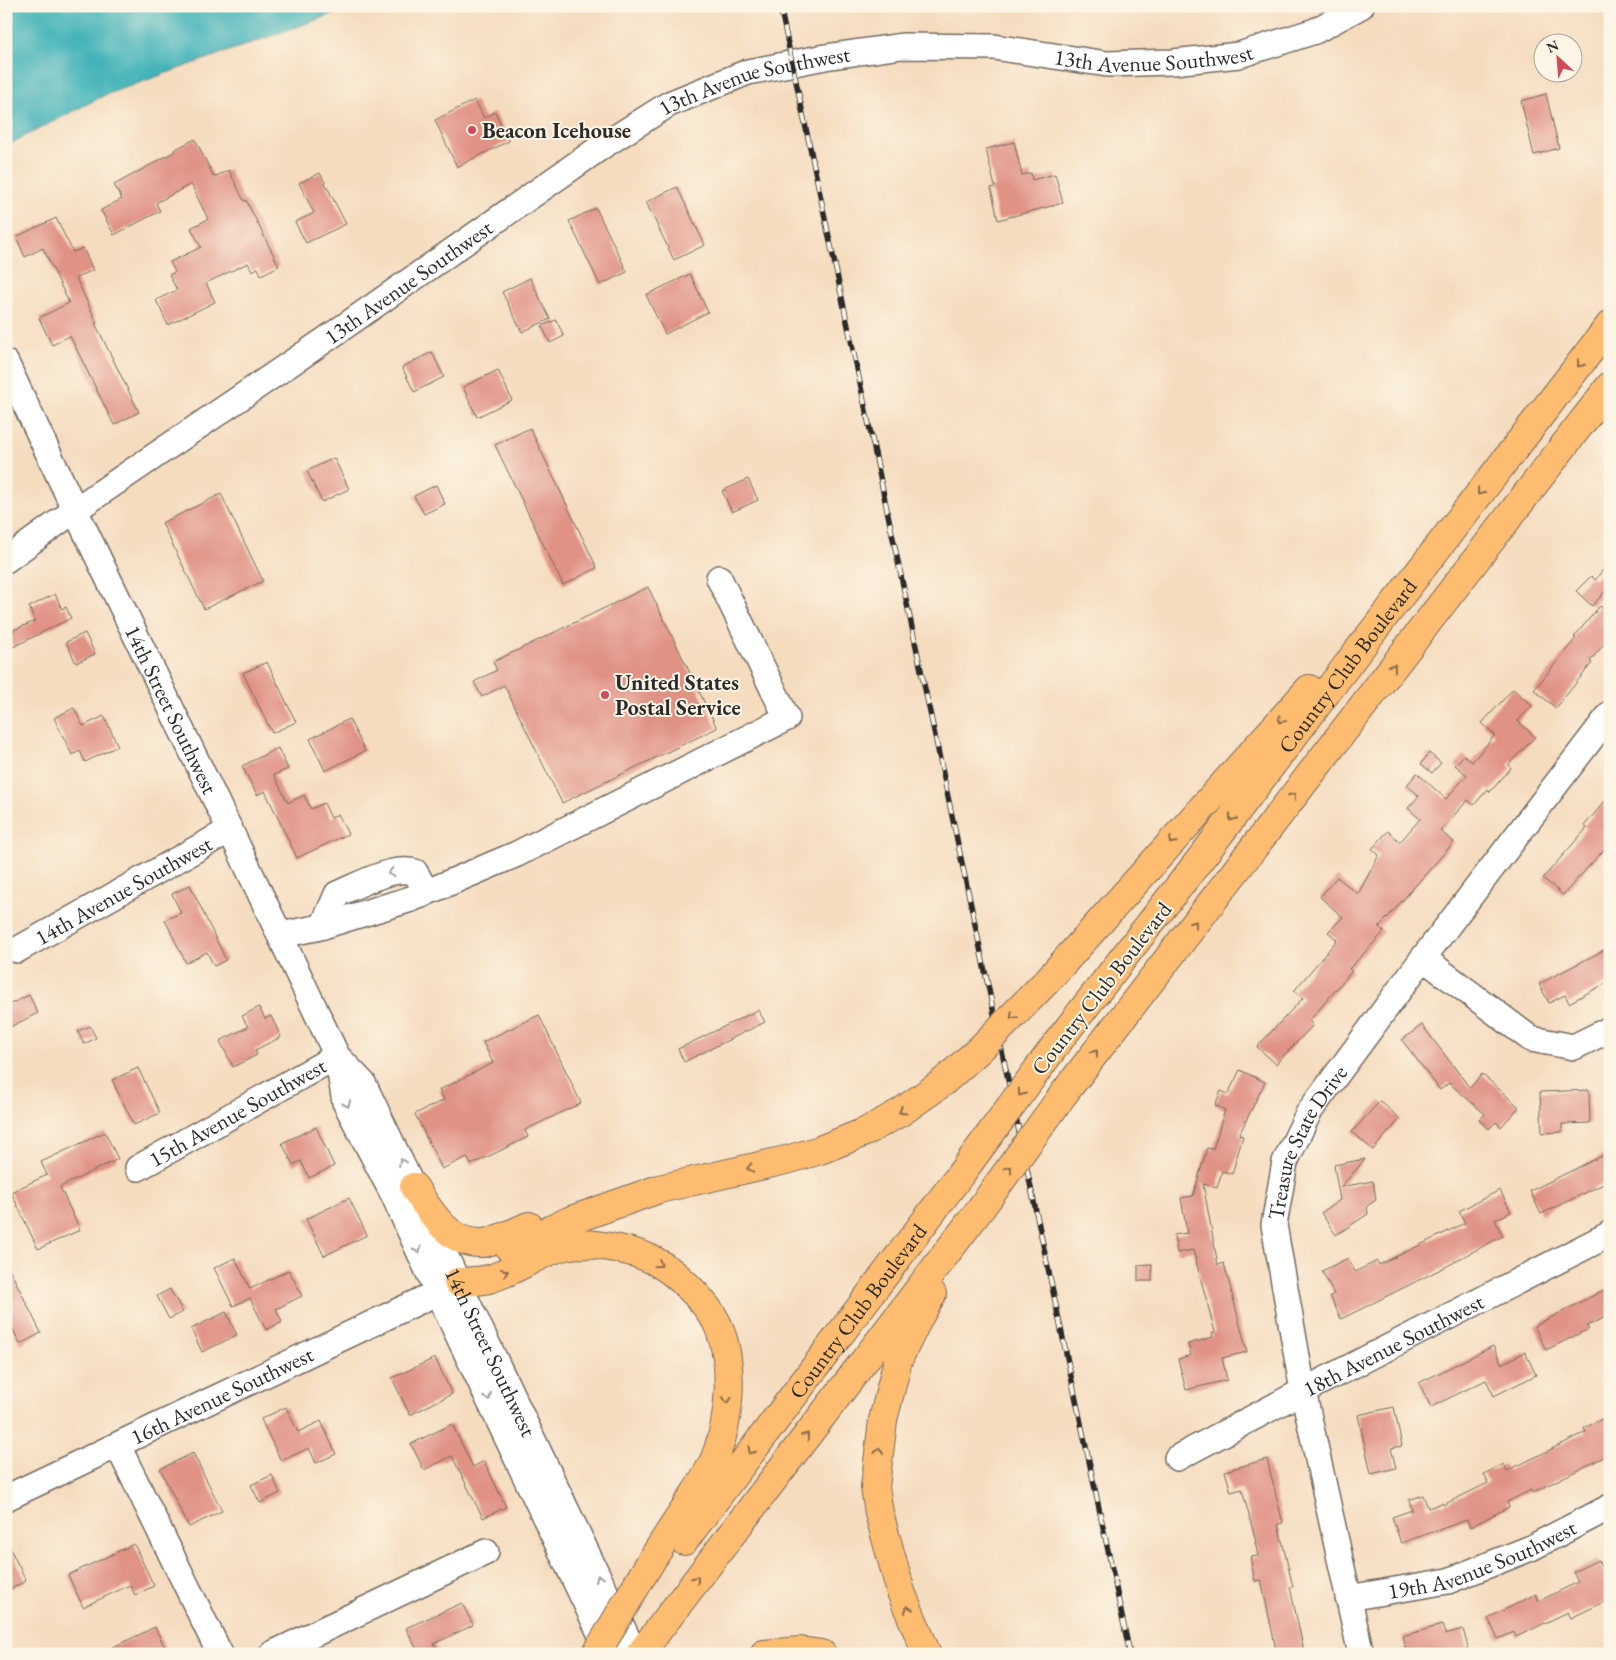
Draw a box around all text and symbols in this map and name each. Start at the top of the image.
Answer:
north arrow [1534,32,1584,82]
text: N [1543,35,1562,57]
street label: 13th Avenue Southwest [1052,38,1257,80]
street label: 13th Avenue Southwest [653,40,852,122]
place label: Beacon Icehouse [482,116,631,145]
marker: Beacon Icehouse [466,124,478,136]
street label: 13th Avenue Southwest [319,213,498,351]
one-way arrow [1577,358,1586,367]
one-way arrow [1478,486,1486,495]
street label: Country Club Boulevard [1272,572,1424,759]
street label: 14th Street Southwest [118,620,224,799]
one-way arrow [1387,664,1395,673]
place label: United States Postal Service [615,668,741,722]
marker: United States Postal Service [599,689,611,701]
one-way arrow [1278,715,1287,724]
one-way arrow [1288,793,1296,802]
one-way arrow [1229,812,1238,822]
street label: 14th Avenue Southwest [30,829,217,952]
one-way arrow [1169,836,1178,845]
one-way arrow [387,867,396,878]
street label: Country Club Boulevard [1025,895,1179,1081]
one-way arrow [1189,921,1198,930]
one-way arrow [1010,1010,1019,1019]
one-way arrow [1089,1049,1098,1059]
street label: 15th Avenue Southwest [144,1051,331,1174]
street label: Treasure State Drive [1261,1059,1354,1222]
one-way arrow [1018,1087,1026,1096]
one-way arrow [341,1099,351,1108]
one-way arrow [898,1105,907,1115]
one-way arrow [398,1158,408,1167]
one-way arrow [746,1162,755,1173]
one-way arrow [1004,1166,1012,1175]
street label: Country Club Boulevard [782,1217,934,1405]
one-way arrow [412,1245,423,1254]
one-way arrow [653,1258,663,1267]
street label: 14th Street Southwest [438,1262,543,1441]
one-way arrow [500,1268,509,1278]
street label: 18th Avenue Southwest [1298,1287,1489,1404]
street label: 16th Avenue Southwest [126,1340,318,1452]
one-way arrow [481,1392,492,1401]
one-way arrow [722,1397,733,1405]
one-way arrow [800,1433,808,1442]
one-way arrow [749,1445,757,1454]
one-way arrow [873,1447,884,1455]
street label: 19th Avenue Southwest [1386,1513,1581,1606]
one-way arrow [595,1574,605,1583]
one-way arrow [691,1576,699,1585]
one-way arrow [904,1605,914,1614]

